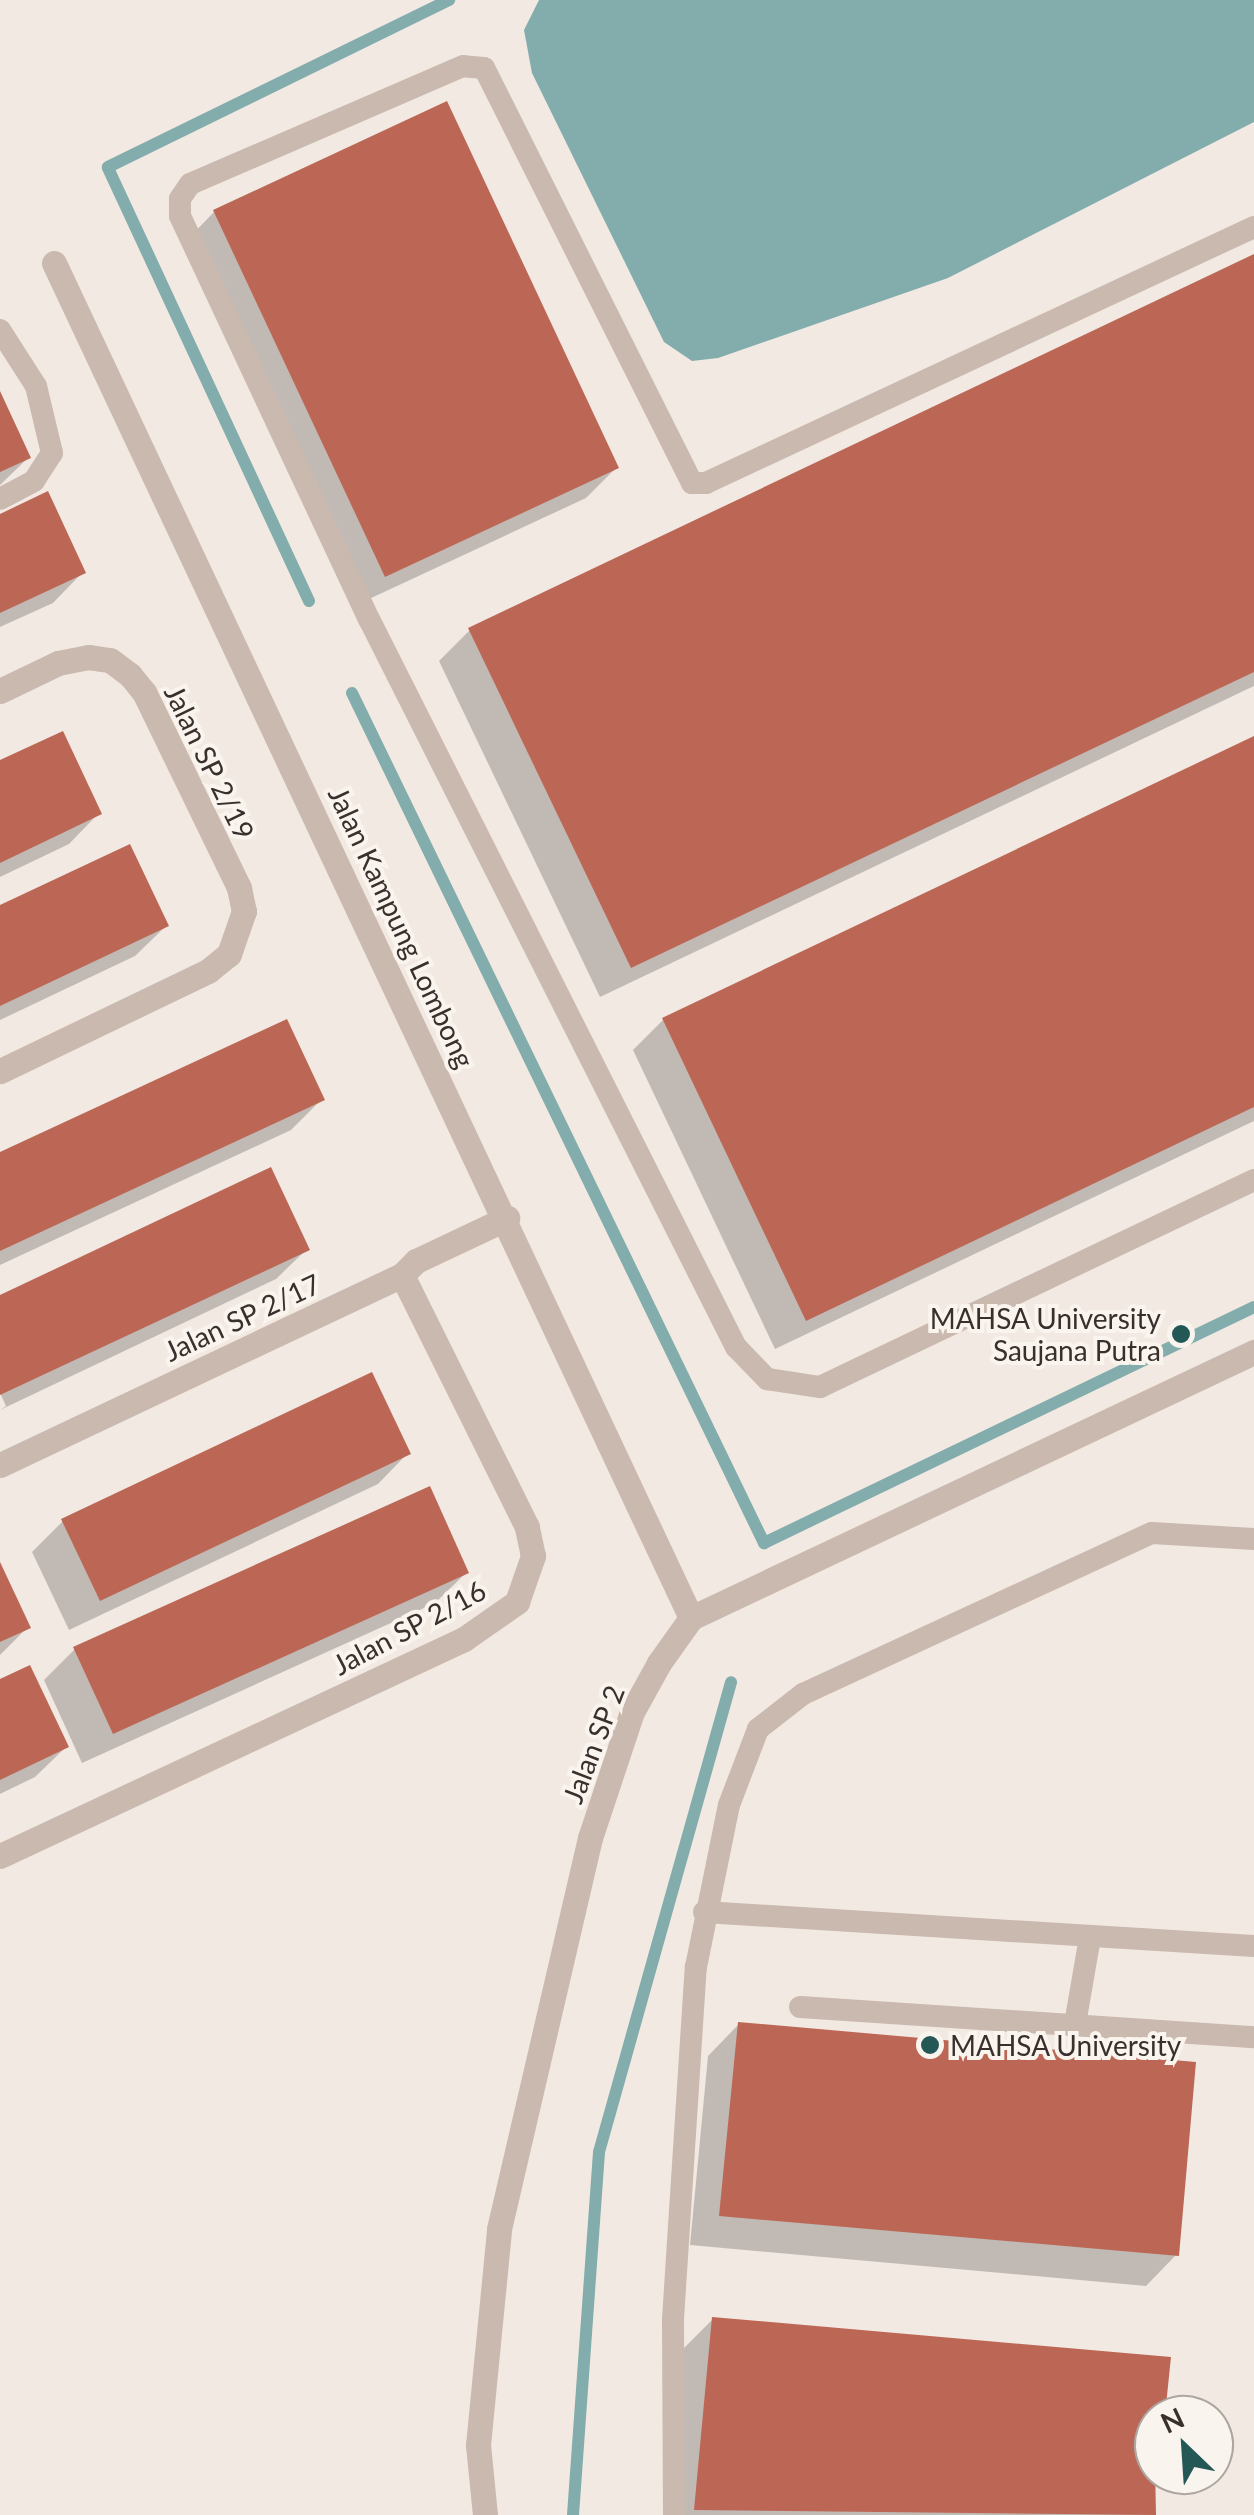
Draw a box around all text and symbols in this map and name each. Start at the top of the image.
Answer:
street label: Jalan SP 2/19 [158,679,262,845]
street label: Jalan Kampung Lombong [322,781,482,1073]
street label: Jalan SP 2/17 [158,1266,326,1368]
place label: MAHSA University Saujana Putra [929,1301,1161,1367]
marker: MAHSA University Saujana Putra [1170,1323,1192,1345]
street label: Jalan SP 2/16 [326,1572,492,1682]
street label: Jalan SP 2 [555,1680,631,1808]
place label: MAHSA University [950,2028,1182,2062]
marker: MAHSA University [919,2034,941,2056]
north arrow [1134,2395,1234,2495]
text: N [1155,2400,1189,2440]

